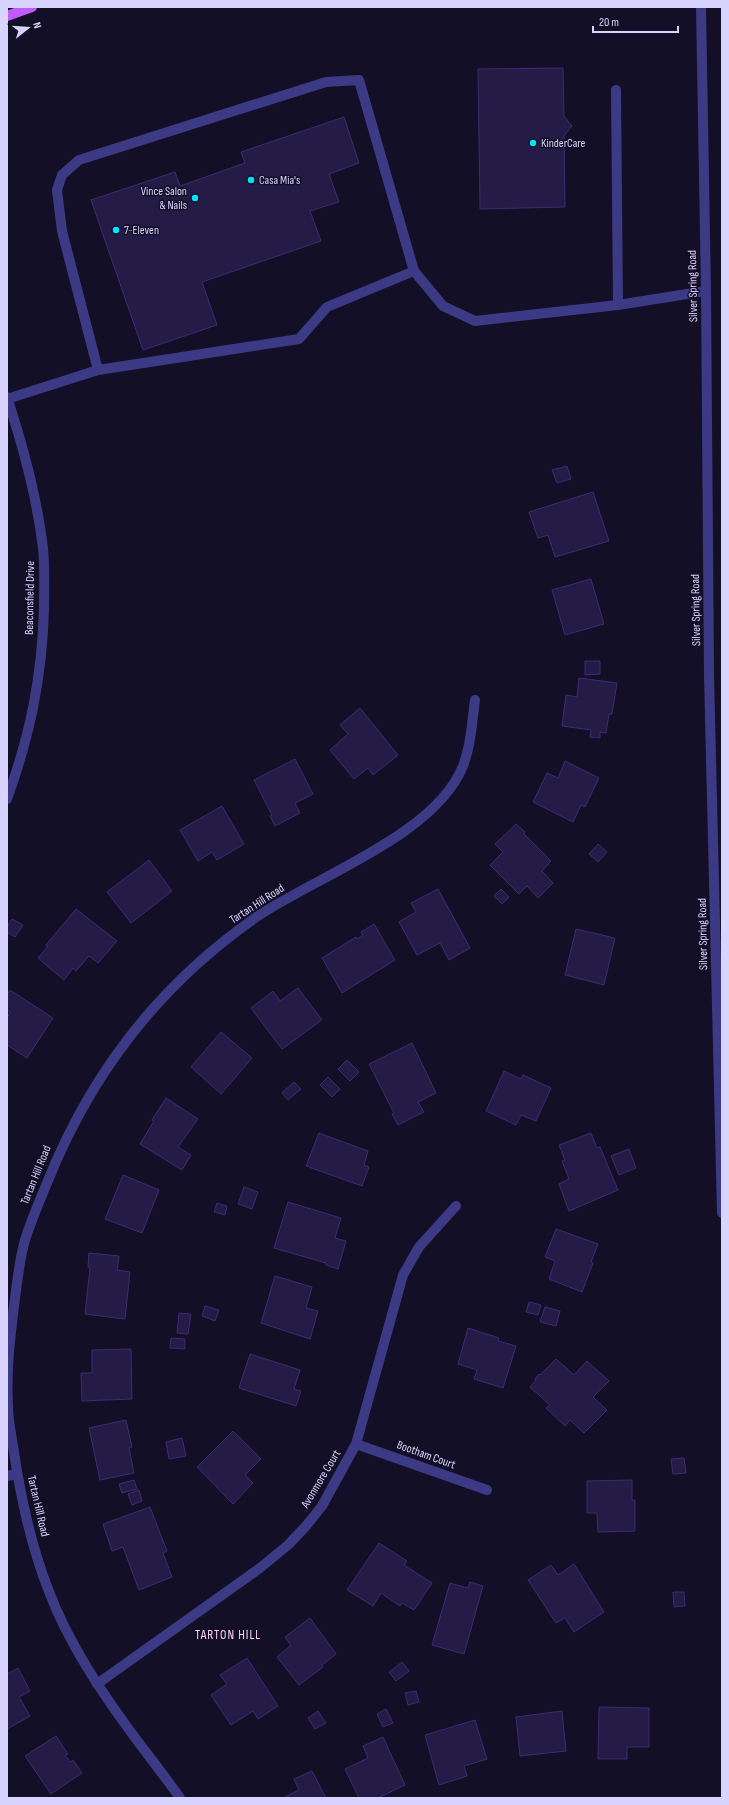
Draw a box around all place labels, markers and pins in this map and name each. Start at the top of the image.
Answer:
place label: KinderCare [541,136,586,151]
marker: KinderCare [528,138,538,148]
place label: Casa Mia's [259,173,300,188]
marker: Casa Mia's [246,175,256,185]
place label: Vince Salon & Nails [141,184,187,213]
marker: Vince Salon & Nails [190,193,200,203]
place label: 7-Eleven [124,223,159,238]
marker: 7-Eleven [111,225,121,235]

